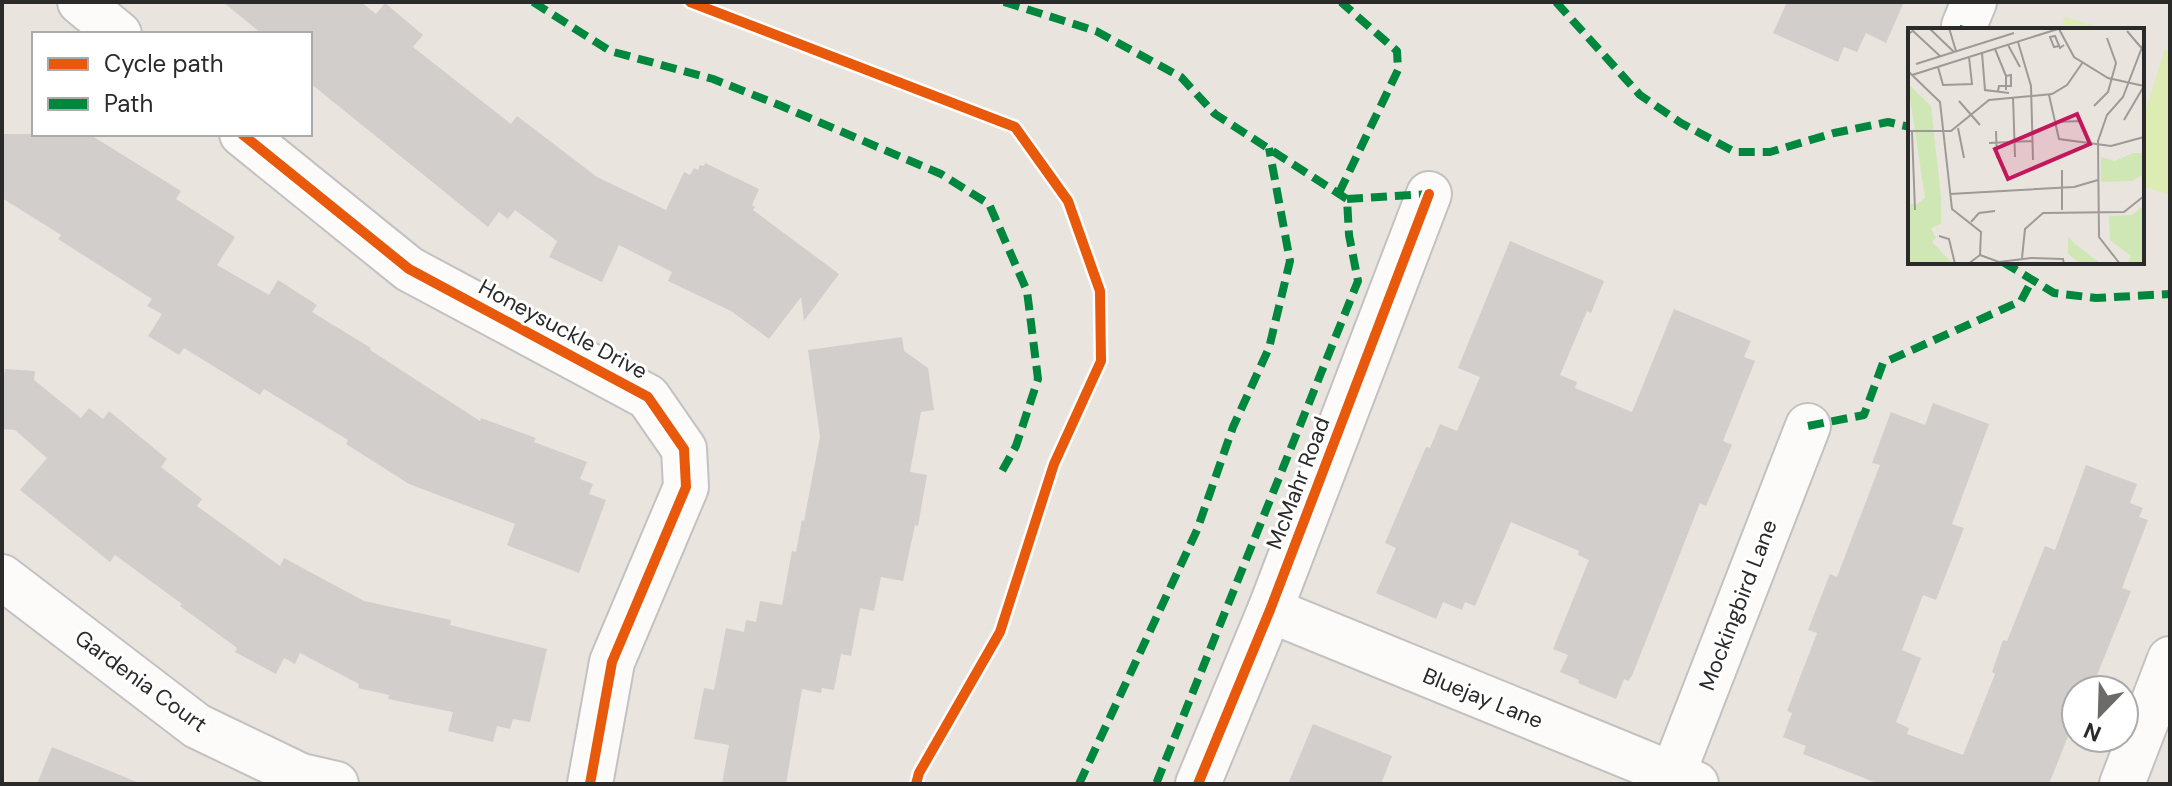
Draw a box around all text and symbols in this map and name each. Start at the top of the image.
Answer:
inset map [1908,28,2144,264]
legend [32,32,312,136]
text: Cycle path [104,48,223,79]
text: Path [104,88,153,119]
street label: Honeysuckle Drive [474,272,652,386]
street label: McMahr Road [1259,413,1337,553]
street label: Mockingbird Lane [1692,516,1784,694]
street label: Gardenia Court [69,623,213,739]
street label: Bluejay Lane [1419,661,1547,735]
north arrow [2060,674,2140,754]
text: N [2079,715,2105,748]

